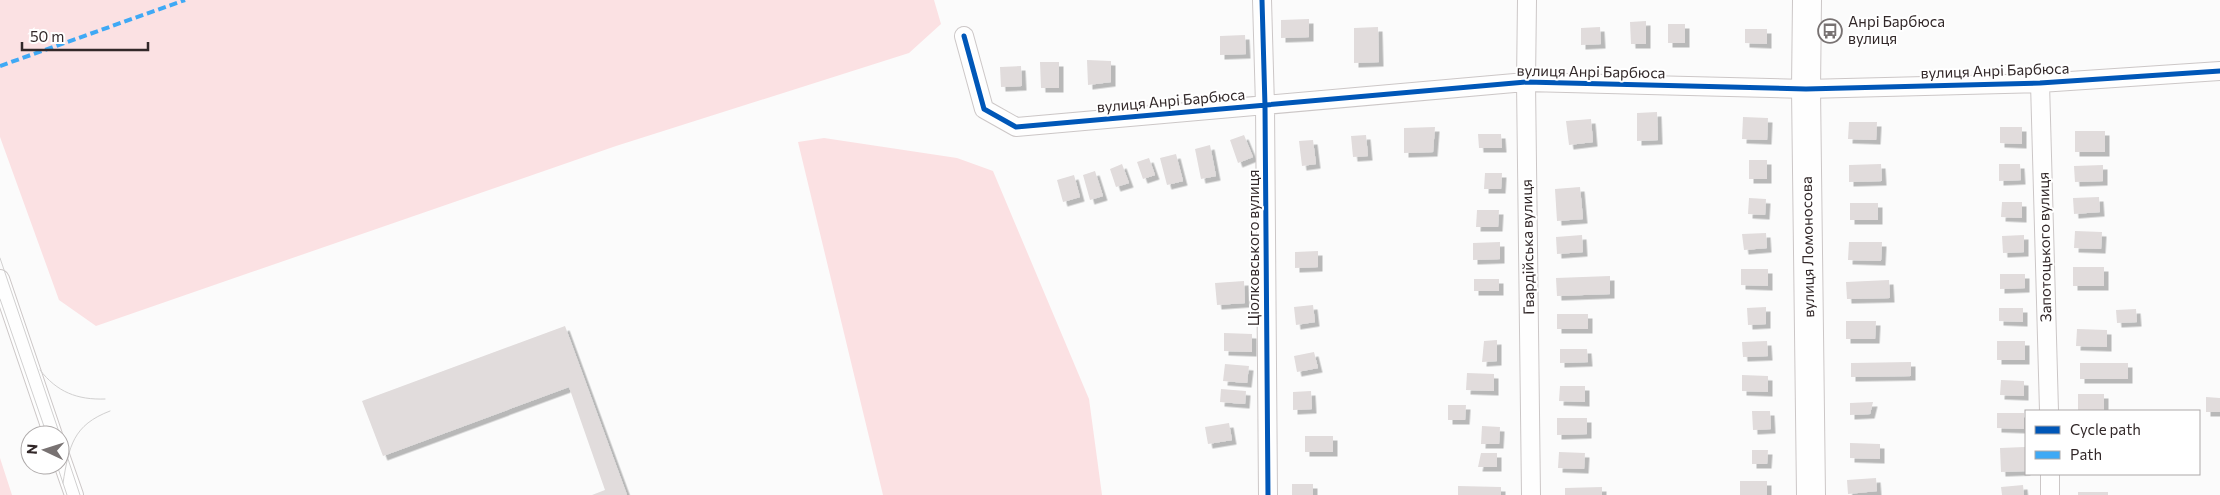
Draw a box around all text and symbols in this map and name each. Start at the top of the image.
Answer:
place label: Анрі Барбюса вулиця [1848,12,1945,47]
bus stop icon: Анрі Барбюса вулиця [1817,18,1843,44]
scale bar [22,20,149,52]
text: 50 m [30,27,64,45]
street label: вулиця Анрі Барбюса [1920,58,2070,82]
street label: вулиця Анрі Барбюса [1516,61,1666,81]
street label: вулиця Анрі Барбюса [1096,85,1246,115]
street label: Ціолковського вулиця [1244,170,1262,326]
street label: Запотоцького вулиця [2034,172,2054,322]
street label: вулиця Ломоносова [1797,176,1817,318]
street label: Гвардійська вулиця [1517,179,1537,315]
legend [2025,410,2200,475]
text: Cycle path [2070,420,2141,438]
north arrow [20,425,70,475]
text: N [23,443,40,455]
text: Path [2070,445,2102,463]

